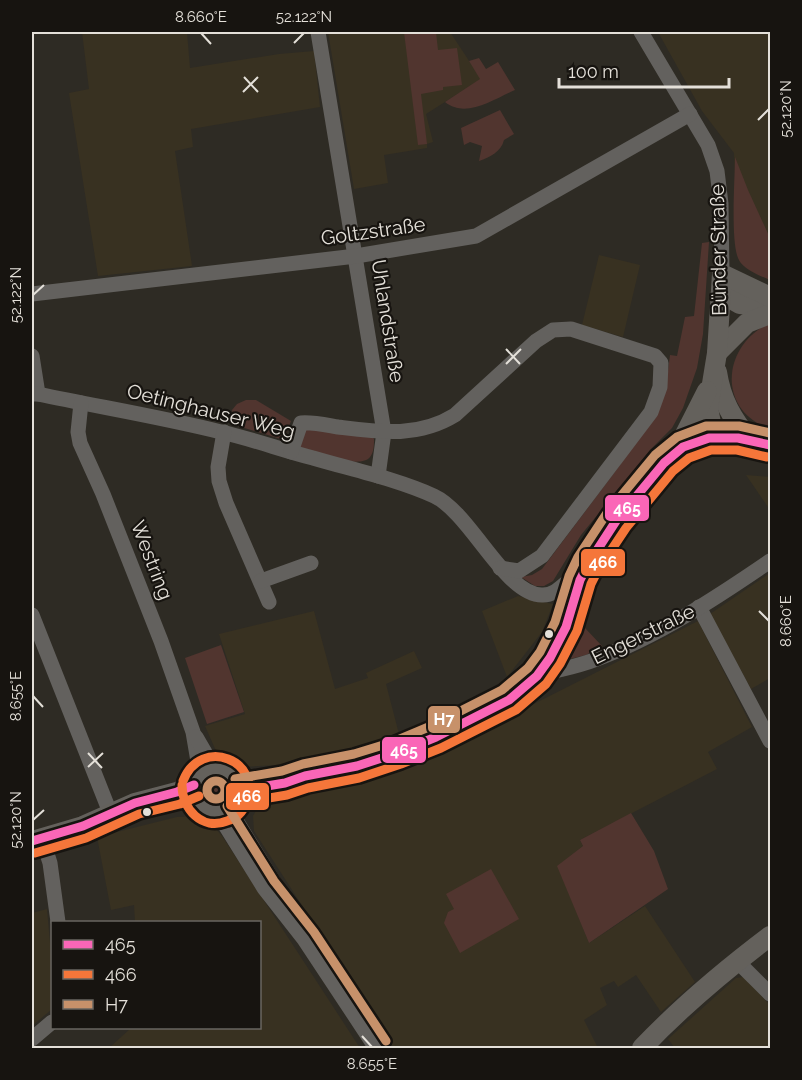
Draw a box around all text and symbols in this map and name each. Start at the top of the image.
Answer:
text: 8.660°E [175,8,227,26]
text: 52.122°N [276,8,332,26]
scale bar [559,51,728,89]
text: 100 m [568,61,619,82]
text: 52.120°N [777,80,795,138]
street label: Bünder Straße [705,184,731,316]
street label: Goltzstraße [319,212,427,250]
street label: Uhlandstraße [366,258,410,384]
text: 52.122°N [7,267,25,323]
street label: Oetinghauser Weg [125,379,297,443]
line badge: 465 [604,494,650,522]
text: 465 [613,499,641,518]
street label: Westring [126,517,178,603]
line badge: 466 [580,548,626,577]
text: 466 [589,553,618,572]
text: 8.660°E [777,595,795,647]
street label: Engerstraße [587,599,699,669]
unlabelled marker [543,628,555,640]
text: 8.655°E [7,671,25,721]
line badge: H7 [427,705,461,734]
text: H7 [434,710,454,729]
line badge: 465 [381,736,427,764]
text: 465 [390,741,418,760]
line badge: 466 [225,782,270,811]
text: 466 [233,787,262,806]
text: 52.120°N [7,791,25,849]
unlabelled marker [141,806,153,818]
legend [51,921,261,1029]
text: 465 [105,934,136,955]
text: 466 [105,964,137,985]
text: H7 [105,994,128,1015]
text: 8.655°E [347,1055,397,1073]

